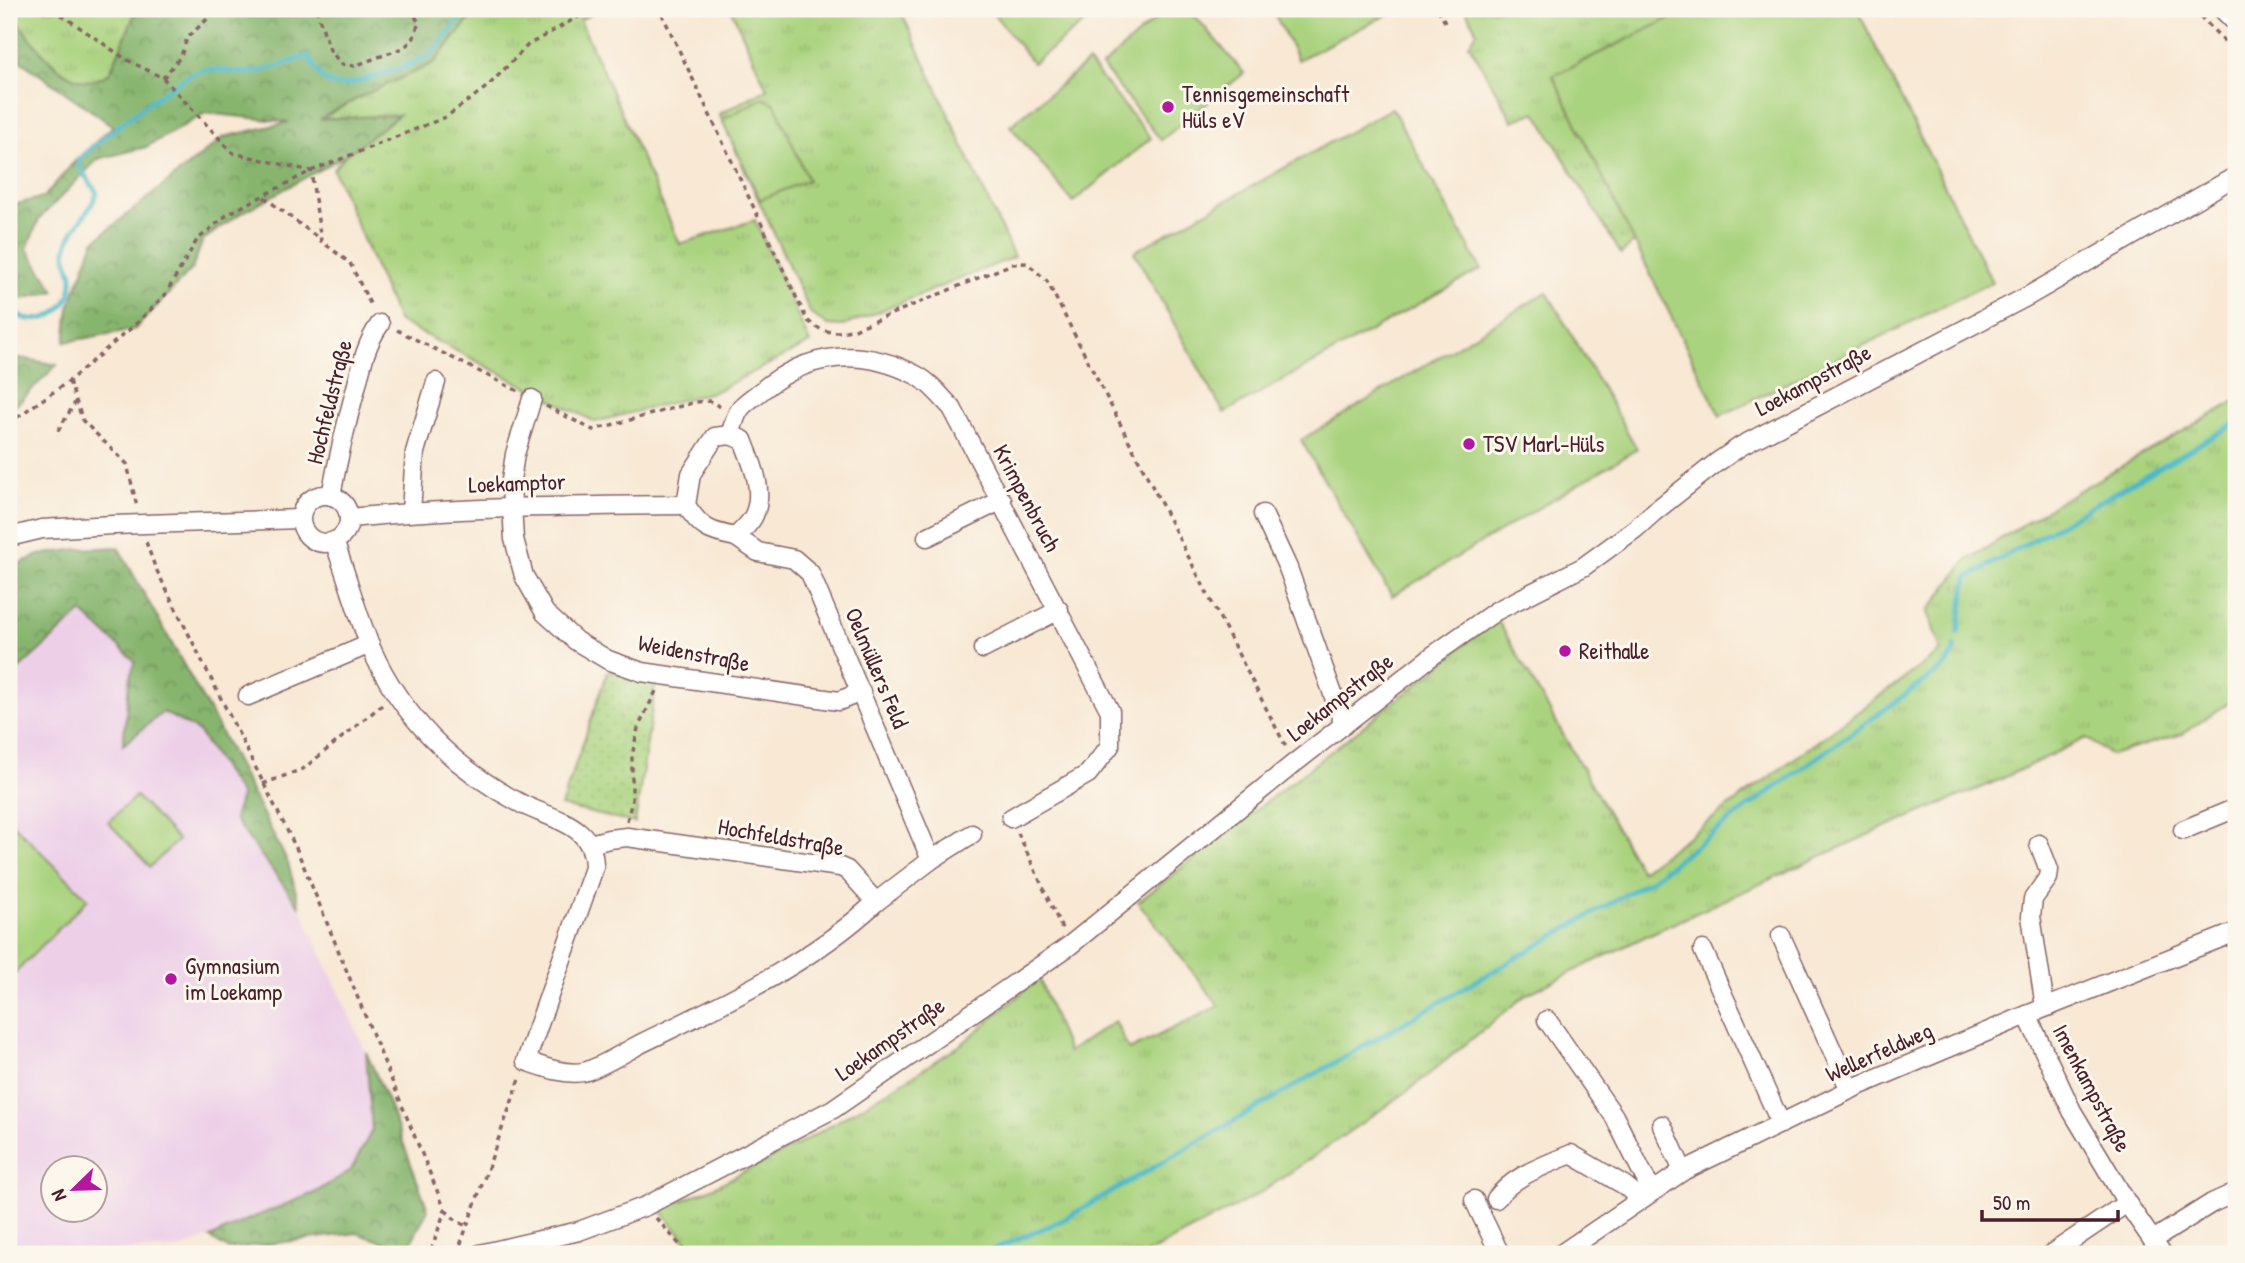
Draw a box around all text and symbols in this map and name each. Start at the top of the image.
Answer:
place label: Tennisgemeinschaft Hüls eV [1182,78,1350,135]
marker: Tennisgemeinschaft Hüls eV [1160,99,1176,115]
street label: Hochfeldstraße [298,336,359,467]
street label: Loekampstraße [1749,336,1876,423]
place label: TSV Marl-Hüls [1483,428,1605,459]
marker: TSV Marl-Hüls [1461,436,1477,452]
street label: Krimpenbruch [986,439,1069,557]
street label: Loekamptor [468,465,566,500]
street label: Oelmüllers Feld [838,603,917,733]
street label: Weidenstraße [636,627,752,679]
place label: Reithalle [1579,635,1649,666]
marker: Reithalle [1557,643,1573,659]
street label: Loekampstraße [1280,645,1399,748]
street label: Hochfeldstraße [716,810,846,863]
place label: Gymnasium im Loekamp [185,950,282,1007]
marker: Gymnasium im Loekamp [163,971,179,987]
street label: Loekampstraße [829,989,951,1088]
street label: Wellerfeldweg [1821,1014,1937,1089]
street label: Imenkampstraße [2046,1018,2139,1157]
north arrow [38,1154,108,1224]
scale bar [1982,1179,2119,1223]
text: N [44,1186,72,1205]
text: 50 m [1993,1188,2030,1217]

